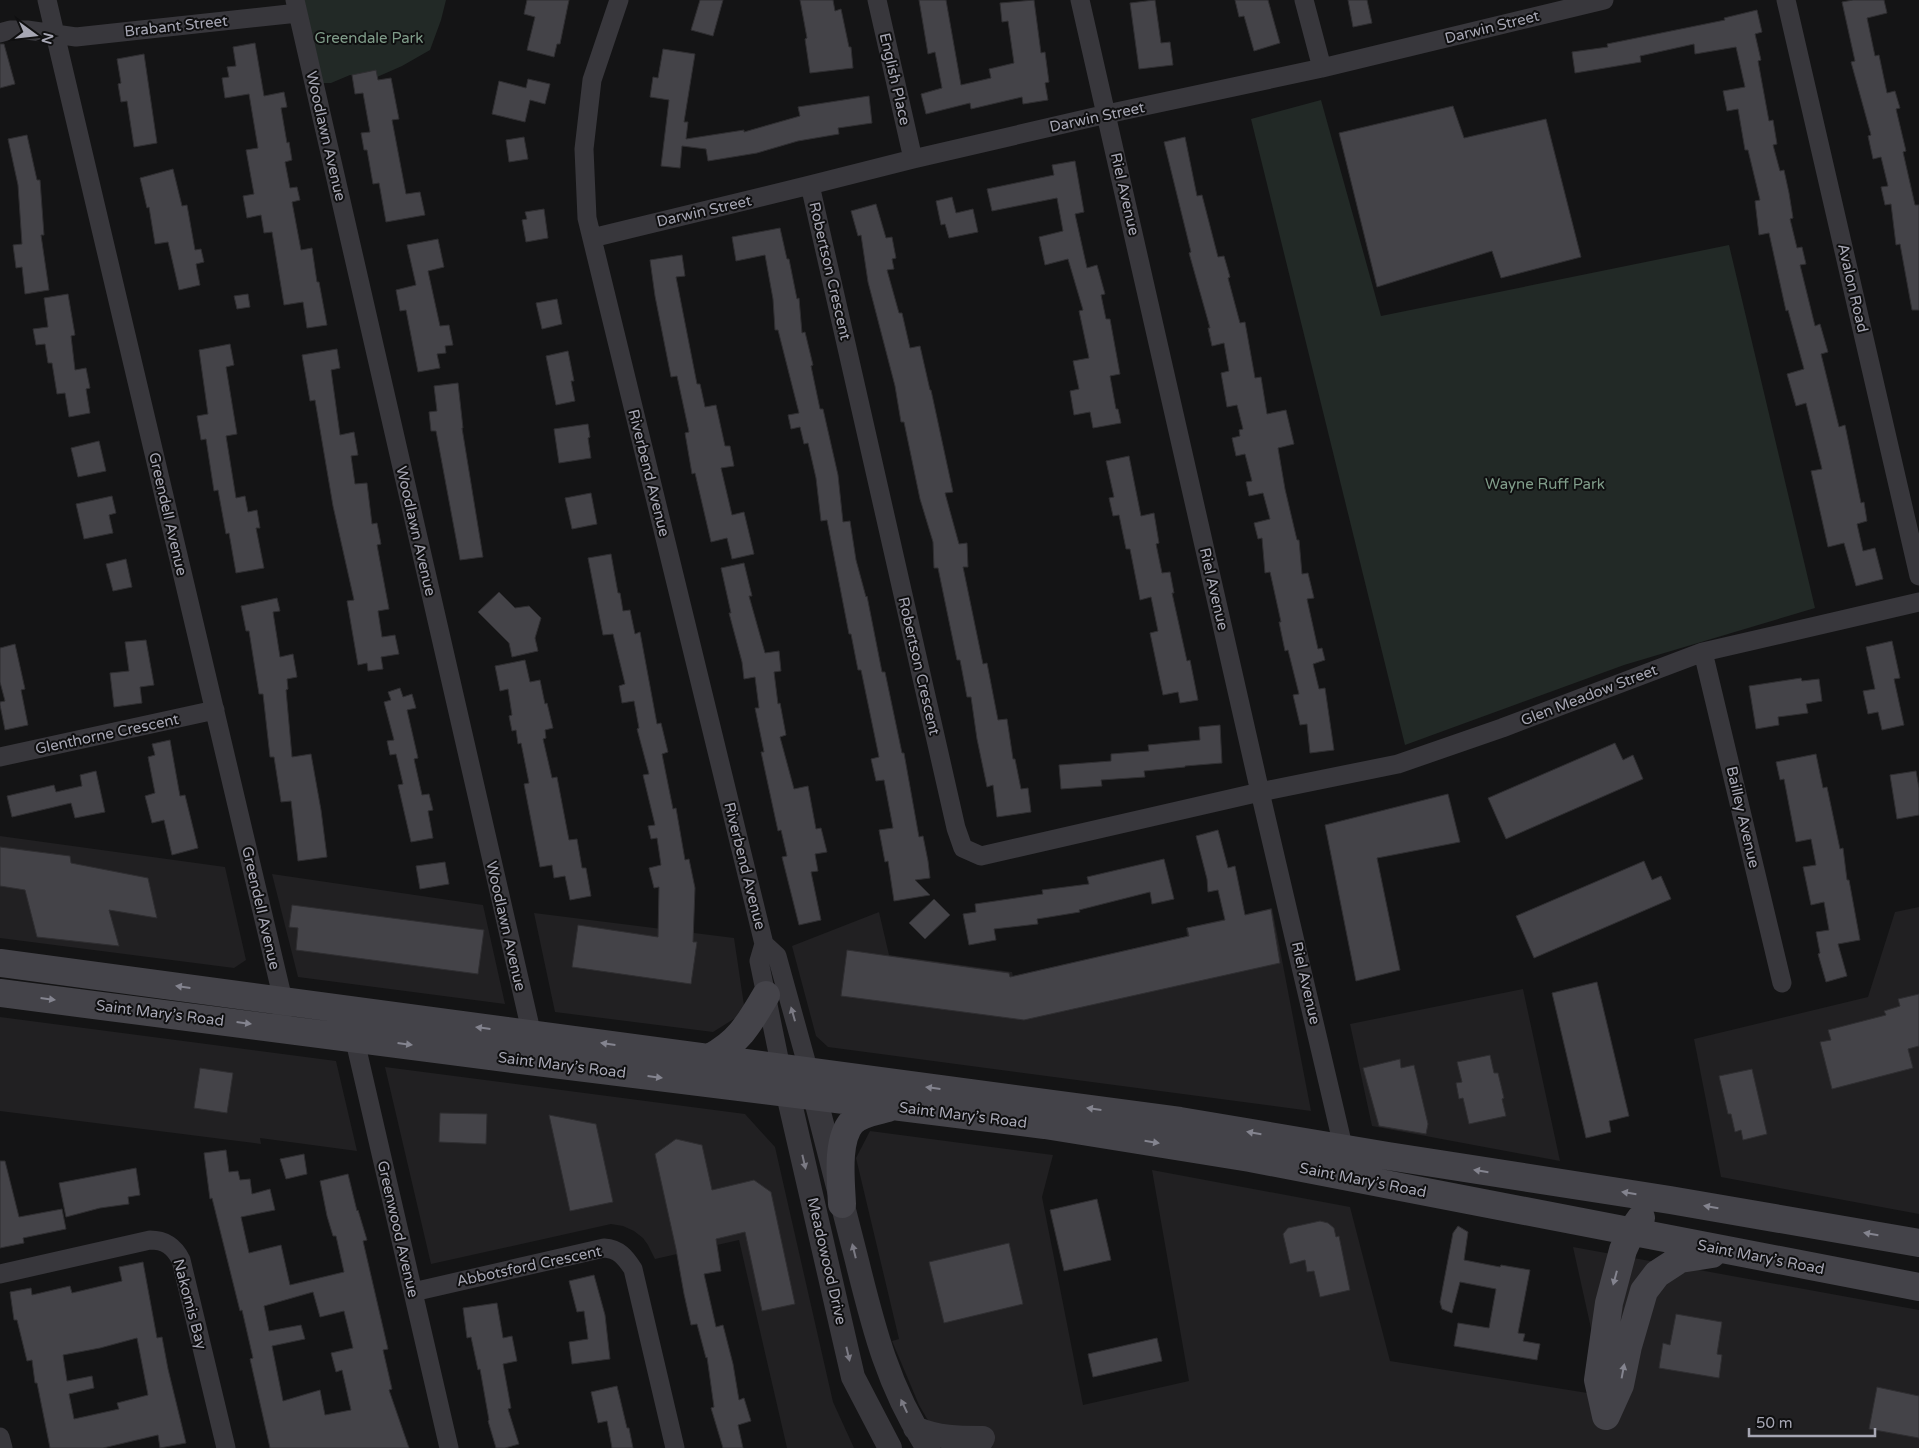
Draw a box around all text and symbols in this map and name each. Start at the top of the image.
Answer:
street label: Darwin Street [1443,6,1541,47]
north arrow [10,10,60,60]
street label: Brabant Street [123,12,229,40]
park label: Greendale Park [314,29,424,47]
text: N [37,31,57,46]
street label: English Place [876,31,914,127]
street label: Woodlawn Avenue [302,69,350,203]
street label: Darwin Street [1048,98,1146,136]
street label: Riel Avenue [1107,151,1143,237]
street label: Darwin Street [655,191,753,231]
street label: Robertson Crescent [805,200,855,342]
street label: Avalon Road [1834,242,1872,334]
street label: Riverbend Avenue [624,407,674,539]
street label: Greendell Avenue [145,451,191,577]
street label: Woodlawn Avenue [392,464,440,598]
park label: Wayne Ruff Park [1485,475,1605,493]
street label: Riel Avenue [1196,546,1232,632]
street label: Robertson Crescent [894,595,944,737]
street label: Glen Meadow Street [1518,661,1660,729]
street label: Glenthorne Crescent [34,710,181,758]
street label: Bailley Avenue [1723,764,1763,870]
street label: Riverbend Avenue [720,800,770,932]
street label: Greendell Avenue [238,845,284,971]
street label: Woodlawn Avenue [482,859,530,993]
street label: Riel Avenue [1288,940,1324,1026]
one-way arrow [175,983,191,991]
one-way arrow [41,995,57,1003]
street label: Saint Mary’s Road [95,996,225,1030]
one-way arrow [788,1007,796,1022]
one-way arrow [237,1020,253,1028]
one-way arrow [475,1024,491,1032]
one-way arrow [398,1040,414,1048]
one-way arrow [600,1040,616,1048]
street label: Saint Mary’s Road [497,1048,627,1082]
one-way arrow [647,1073,663,1081]
one-way arrow [924,1084,940,1092]
street label: Saint Mary’s Road [898,1098,1028,1132]
one-way arrow [1085,1105,1101,1113]
one-way arrow [1246,1129,1262,1137]
one-way arrow [1144,1139,1160,1147]
one-way arrow [800,1154,808,1169]
street label: Greenwood Avenue [373,1159,423,1299]
street label: Saint Mary’s Road [1298,1159,1428,1201]
one-way arrow [1473,1166,1489,1174]
one-way arrow [1620,1189,1636,1197]
street label: Meadowood Drive [804,1196,850,1326]
one-way arrow [1703,1202,1719,1210]
one-way arrow [1863,1230,1879,1238]
street label: Saint Mary’s Road [1696,1236,1826,1278]
street label: Abbotsford Crescent [455,1242,603,1290]
one-way arrow [850,1244,858,1259]
street label: Nakomis Bay [169,1257,211,1351]
one-way arrow [1611,1271,1619,1286]
one-way arrow [844,1347,852,1362]
one-way arrow [1619,1362,1627,1378]
one-way arrow [900,1399,908,1413]
scale bar [1749,1406,1875,1438]
text: 50 m [1756,1414,1793,1432]

